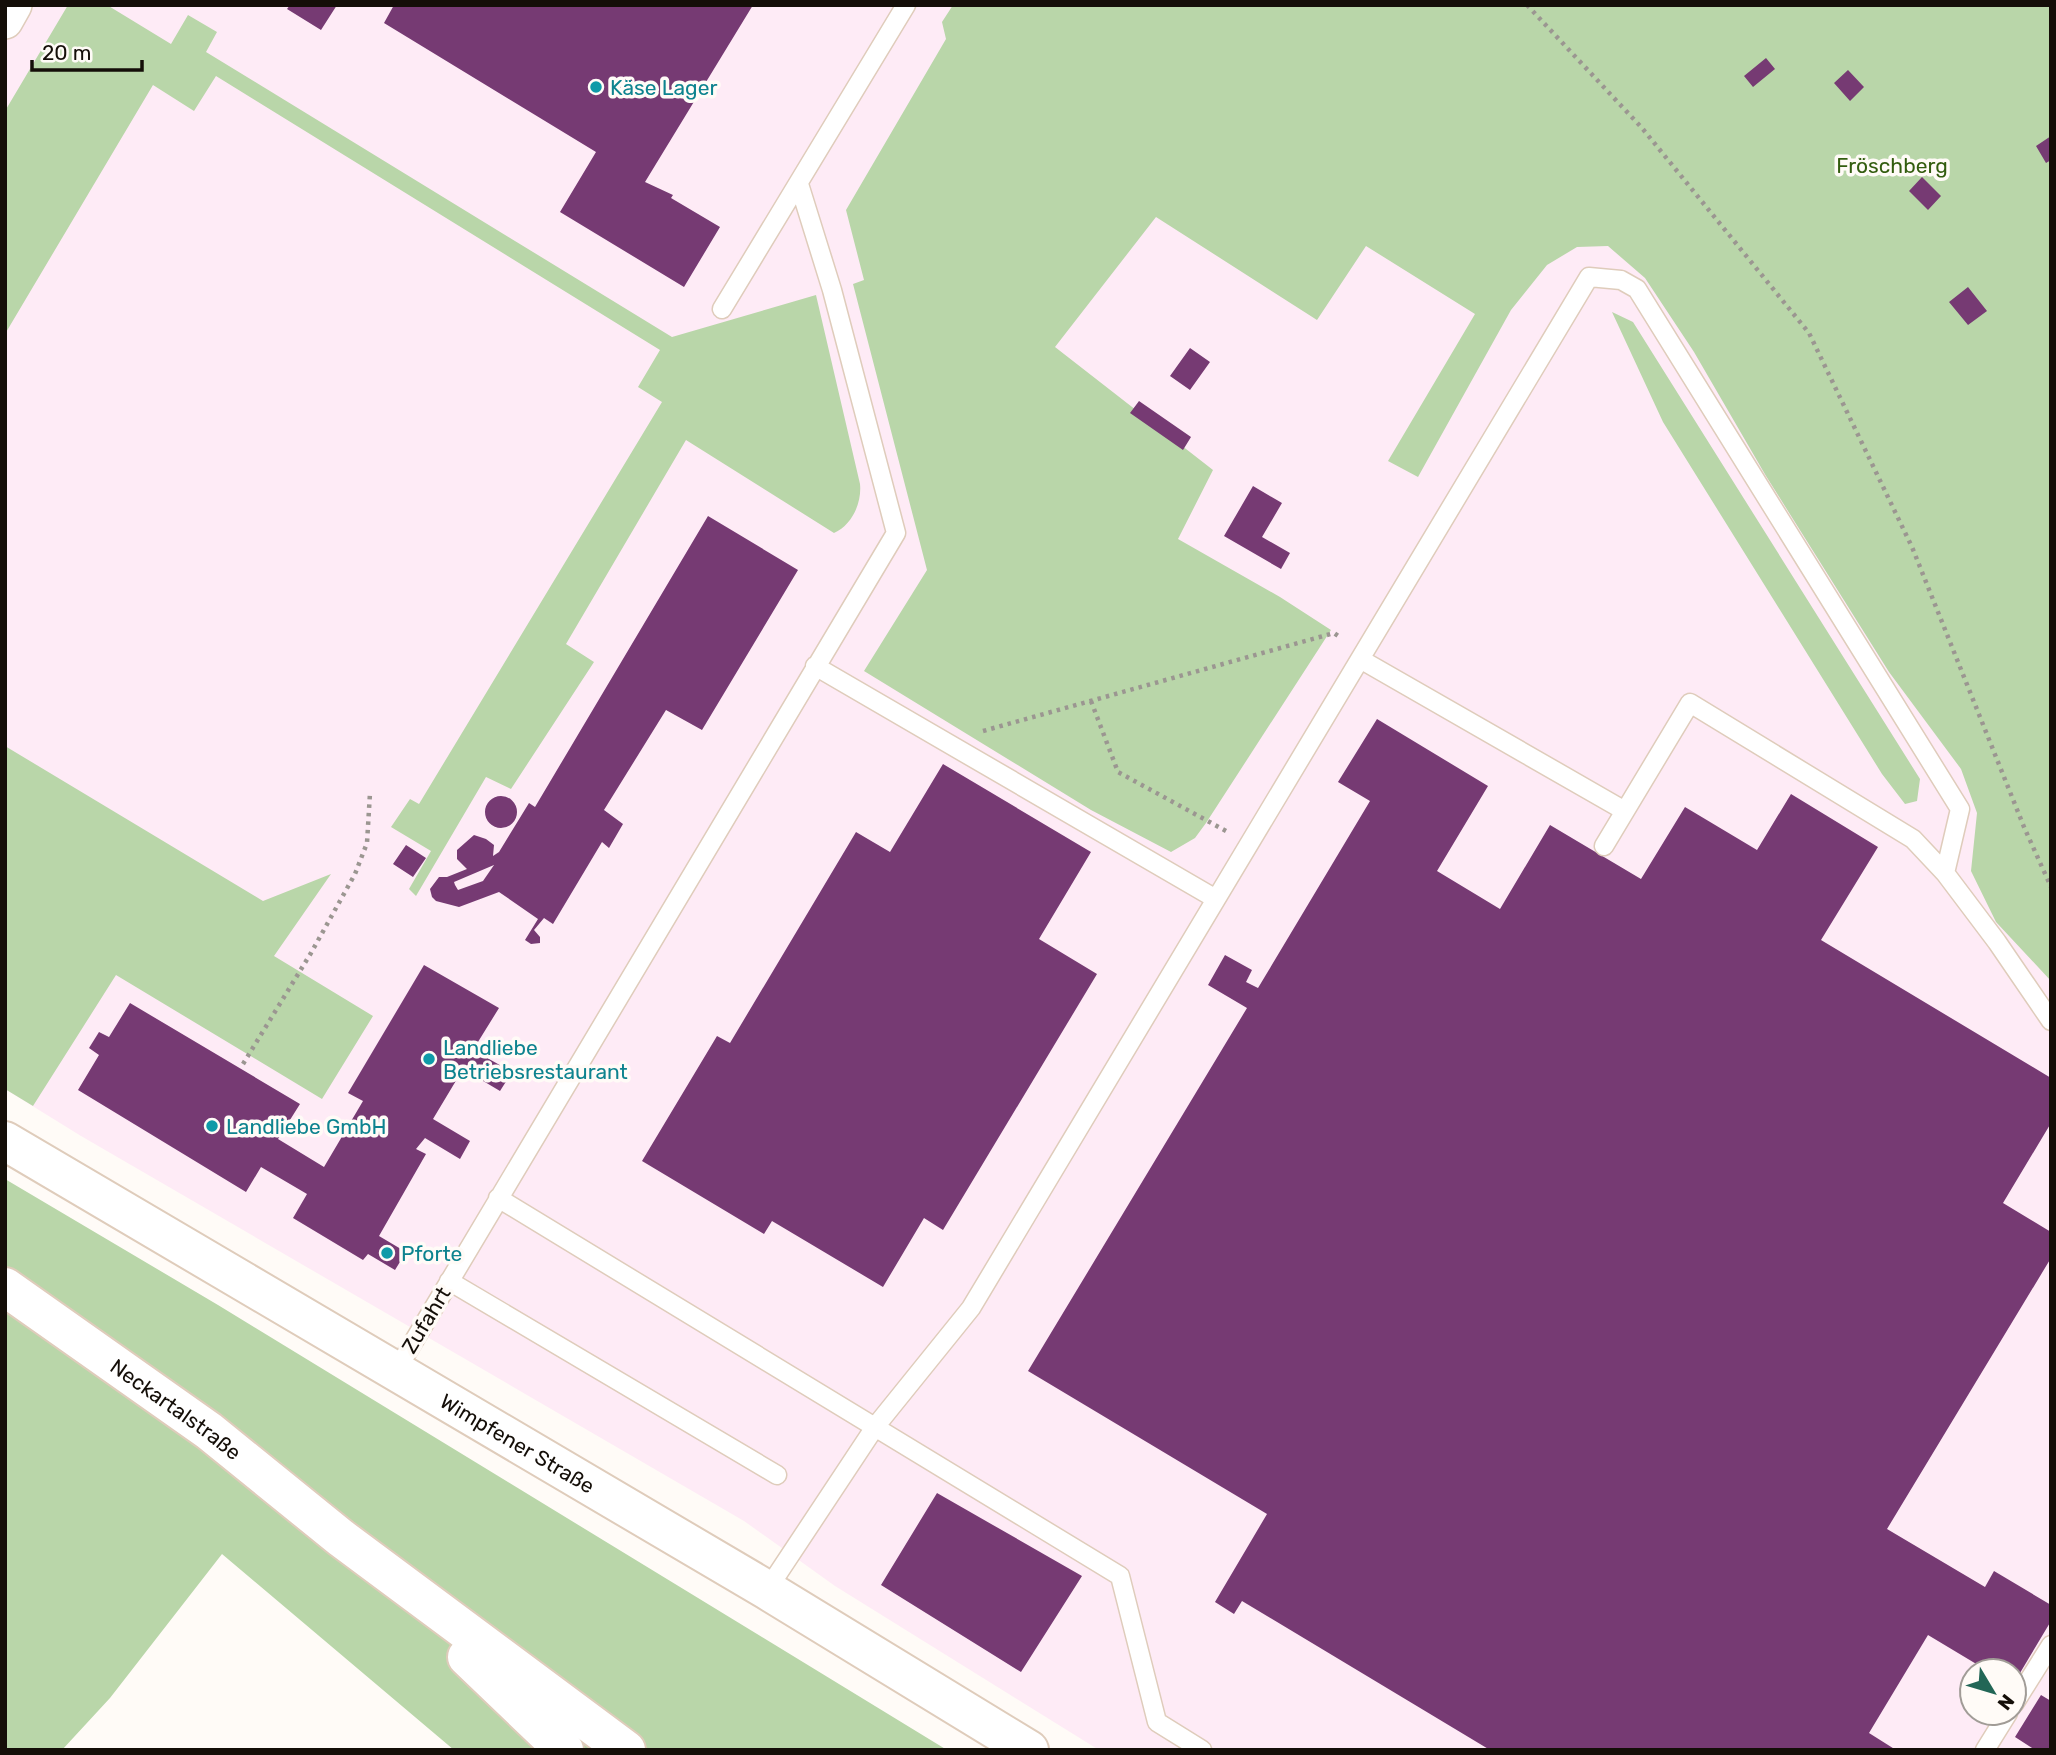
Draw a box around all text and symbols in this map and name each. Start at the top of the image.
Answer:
scale bar [32,28,142,72]
text: 20 m [42,40,91,65]
place label: Käse Lager [610,75,717,100]
marker: Käse Lager [588,79,604,95]
park label: Fröschberg [1836,153,1948,178]
place label: Landliebe Betriebsrestaurant [443,1035,628,1084]
marker: Landliebe Betriebsrestaurant [421,1051,437,1067]
place label: Landliebe GmbH [226,1114,386,1139]
marker: Landliebe GmbH [204,1118,220,1134]
place label: Pforte [401,1241,462,1266]
marker: Pforte [379,1245,395,1261]
street label: Zufahrt [396,1282,456,1358]
street label: Neckartalstraße [106,1353,246,1465]
street label: Wimpfener Straße [436,1388,599,1498]
north arrow [1958,1657,2028,1727]
text: N [1993,1690,2019,1715]

